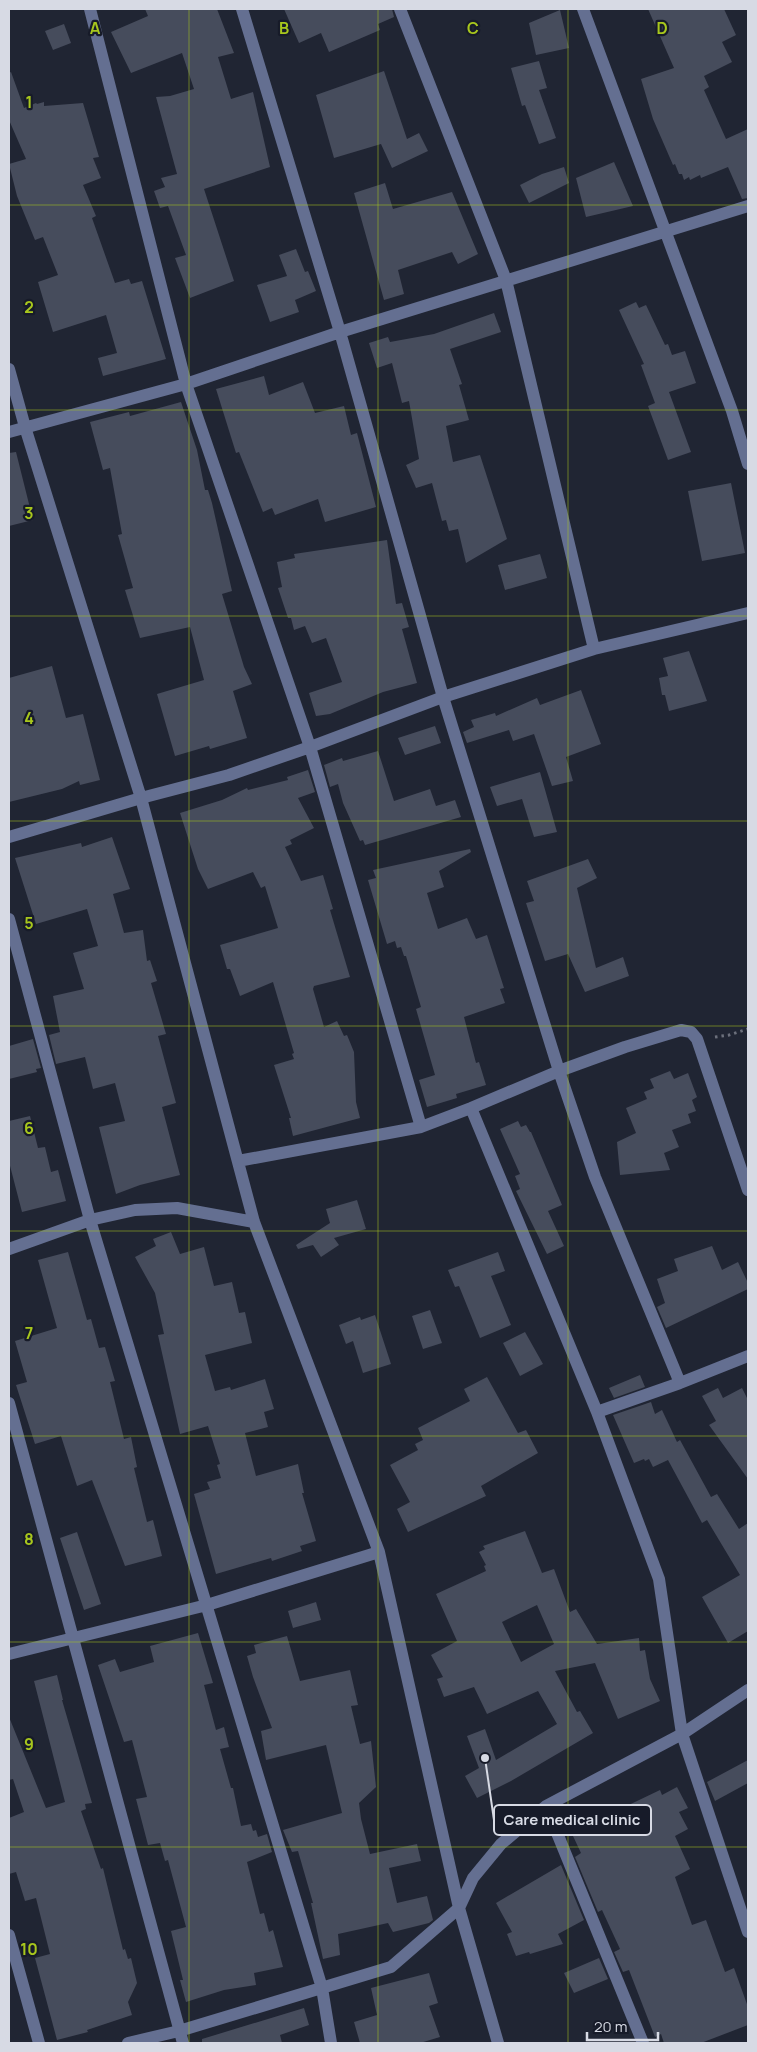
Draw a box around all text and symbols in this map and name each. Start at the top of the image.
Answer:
text: A [90,17,101,39]
text: B [279,17,289,39]
text: C [467,17,479,39]
text: D [656,17,668,39]
text: 1 [25,91,33,113]
text: 2 [24,296,34,318]
text: 3 [24,502,34,524]
text: 4 [24,707,34,729]
text: 5 [24,912,34,934]
text: 6 [24,1117,34,1139]
text: 7 [25,1322,33,1344]
text: 8 [24,1528,34,1550]
text: 9 [24,1733,34,1755]
callout: Care medical clinic [494,1805,651,1835]
text: Care medical clinic [504,1809,641,1830]
text: 10 [20,1938,38,1960]
scale bar [587,2010,658,2042]
text: 20 m [594,2016,627,2037]

